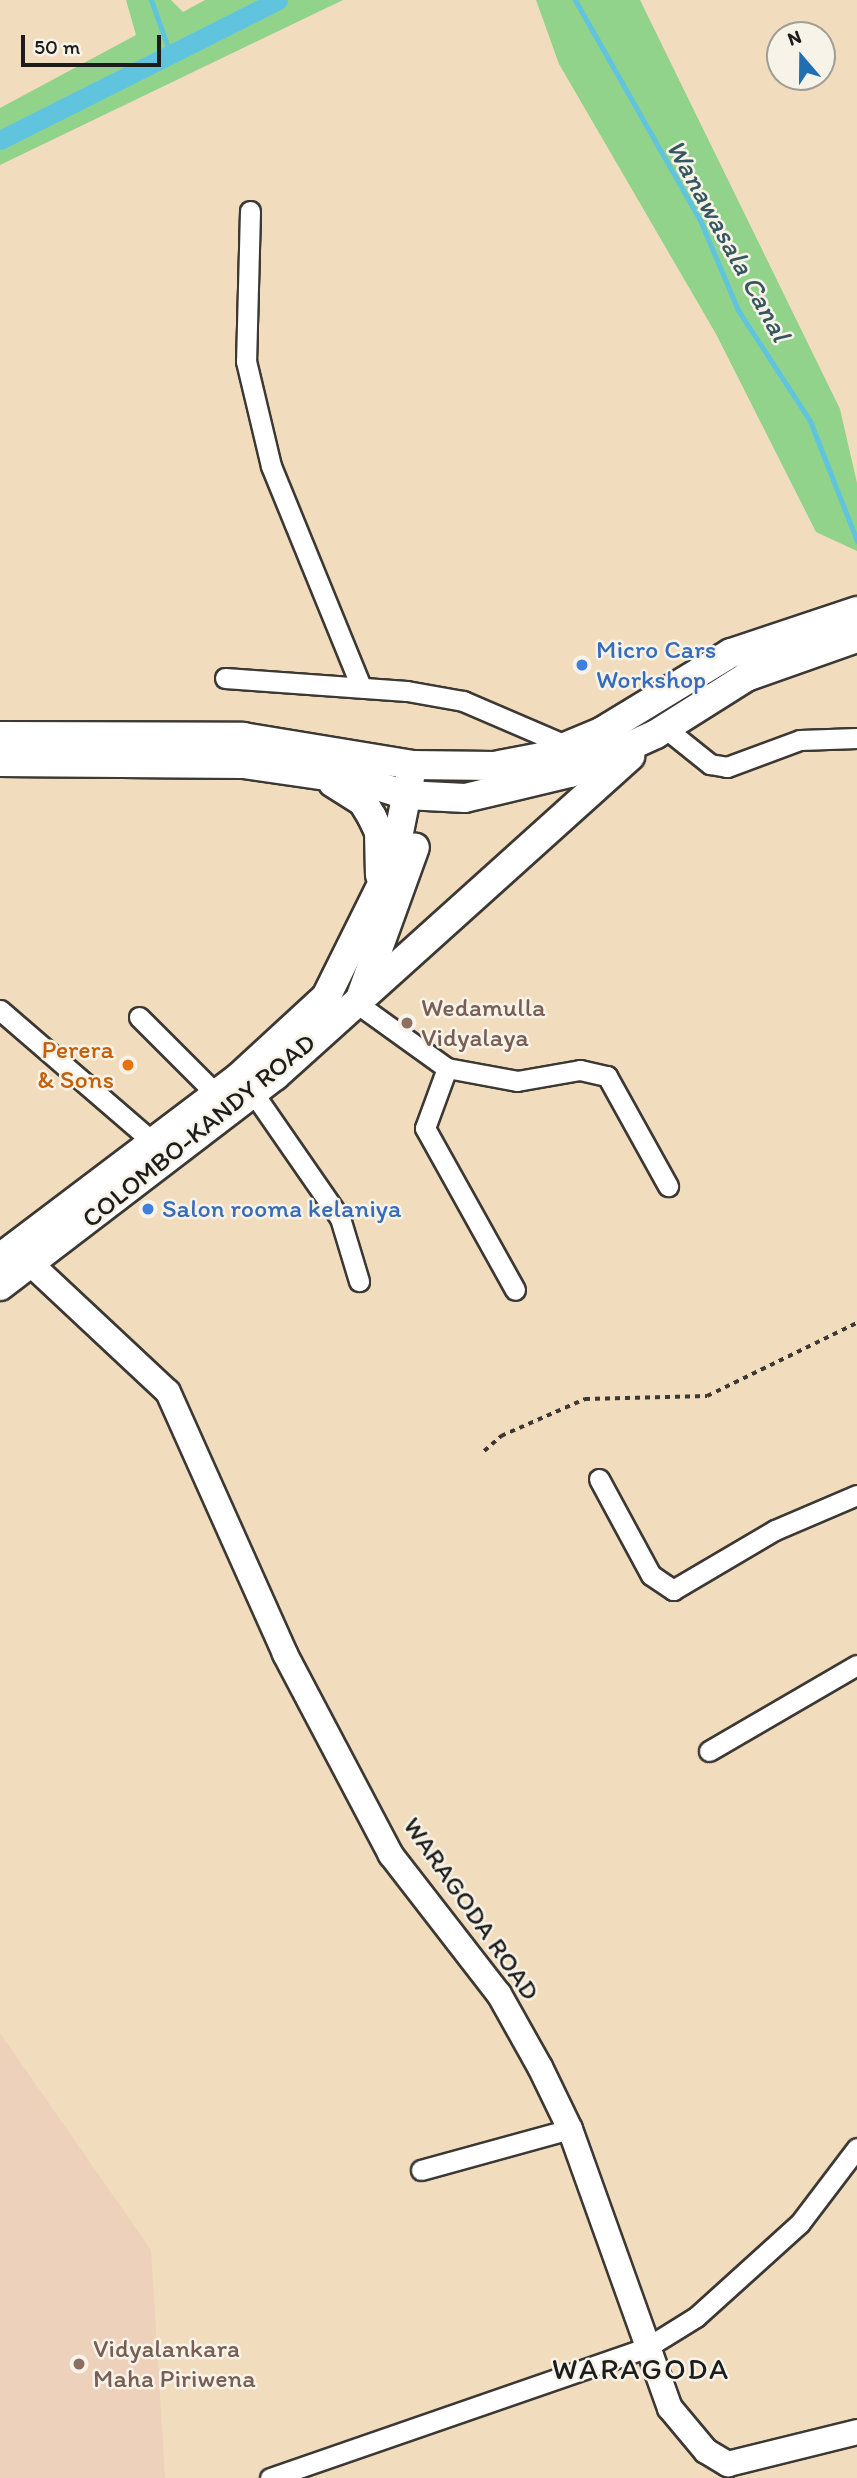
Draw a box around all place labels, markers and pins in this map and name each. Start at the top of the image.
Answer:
place label: Micro Cars Workshop [596,634,716,696]
marker: Micro Cars Workshop [574,657,590,673]
place label: Wedamulla Vidyalaya [421,992,546,1054]
marker: Wedamulla Vidyalaya [399,1015,415,1031]
place label: Perera & Sons [37,1034,114,1096]
marker: Perera & Sons [120,1057,136,1073]
place label: Salon rooma kelaniya [162,1193,400,1225]
marker: Salon rooma kelaniya [140,1201,156,1217]
place label: Vidyalankara Maha Piriwena [93,2333,257,2394]
marker: Vidyalankara Maha Piriwena [71,2356,87,2372]

